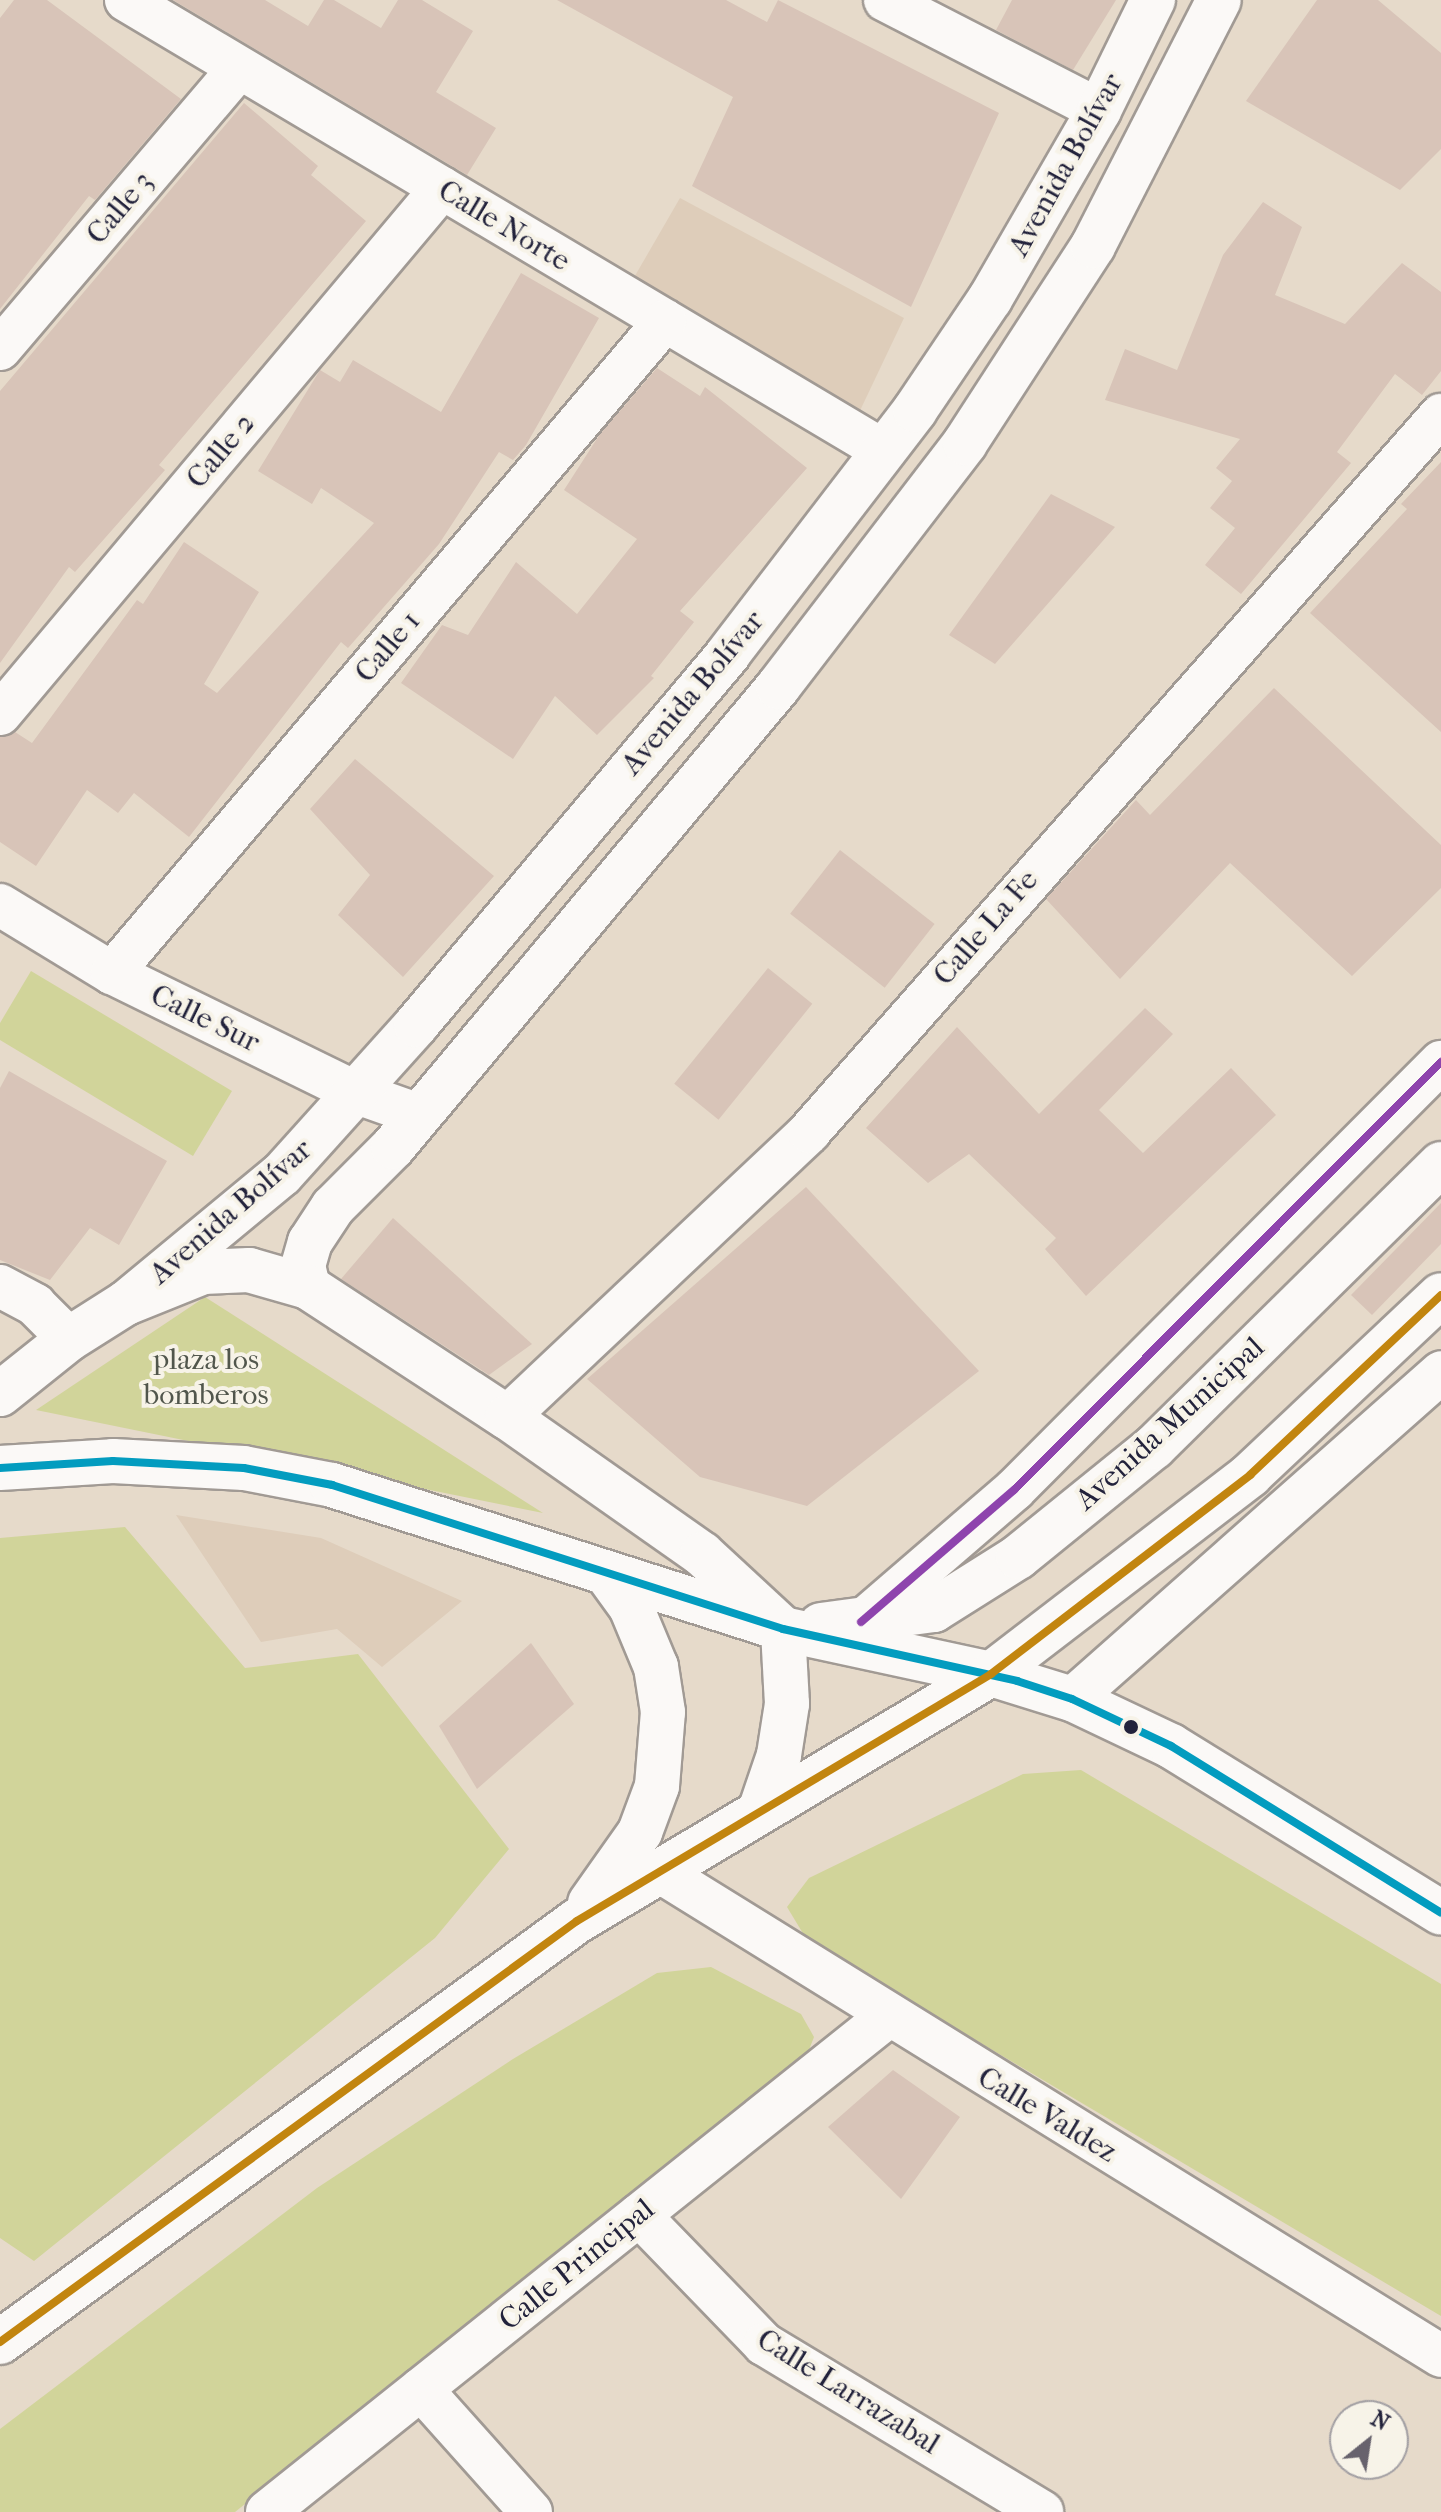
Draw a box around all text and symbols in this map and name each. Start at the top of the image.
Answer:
street label: Avenida Bolívar [1001,67,1131,263]
street label: Calle 3 [79,164,161,252]
street label: Calle Norte [432,173,576,279]
street label: Calle 2 [179,406,263,496]
street label: Calle 1 [348,604,428,690]
street label: Avenida Bolívar [614,604,772,782]
street label: Calle La Fe [926,863,1046,993]
street label: Calle Sur [145,977,265,1061]
street label: Avenida Bolívar [142,1132,320,1292]
street label: Avenida Municipal [1068,1330,1272,1518]
park label: plaza los bomberos [143,1342,269,1412]
unlabelled marker [1123,1719,1139,1735]
street label: Calle Valdez [971,2059,1123,2171]
street label: Calle Principal [492,2191,662,2339]
street label: Calle Larrazabal [750,2322,946,2462]
north arrow [1329,2400,1409,2480]
text: N [1366,2406,1394,2436]

